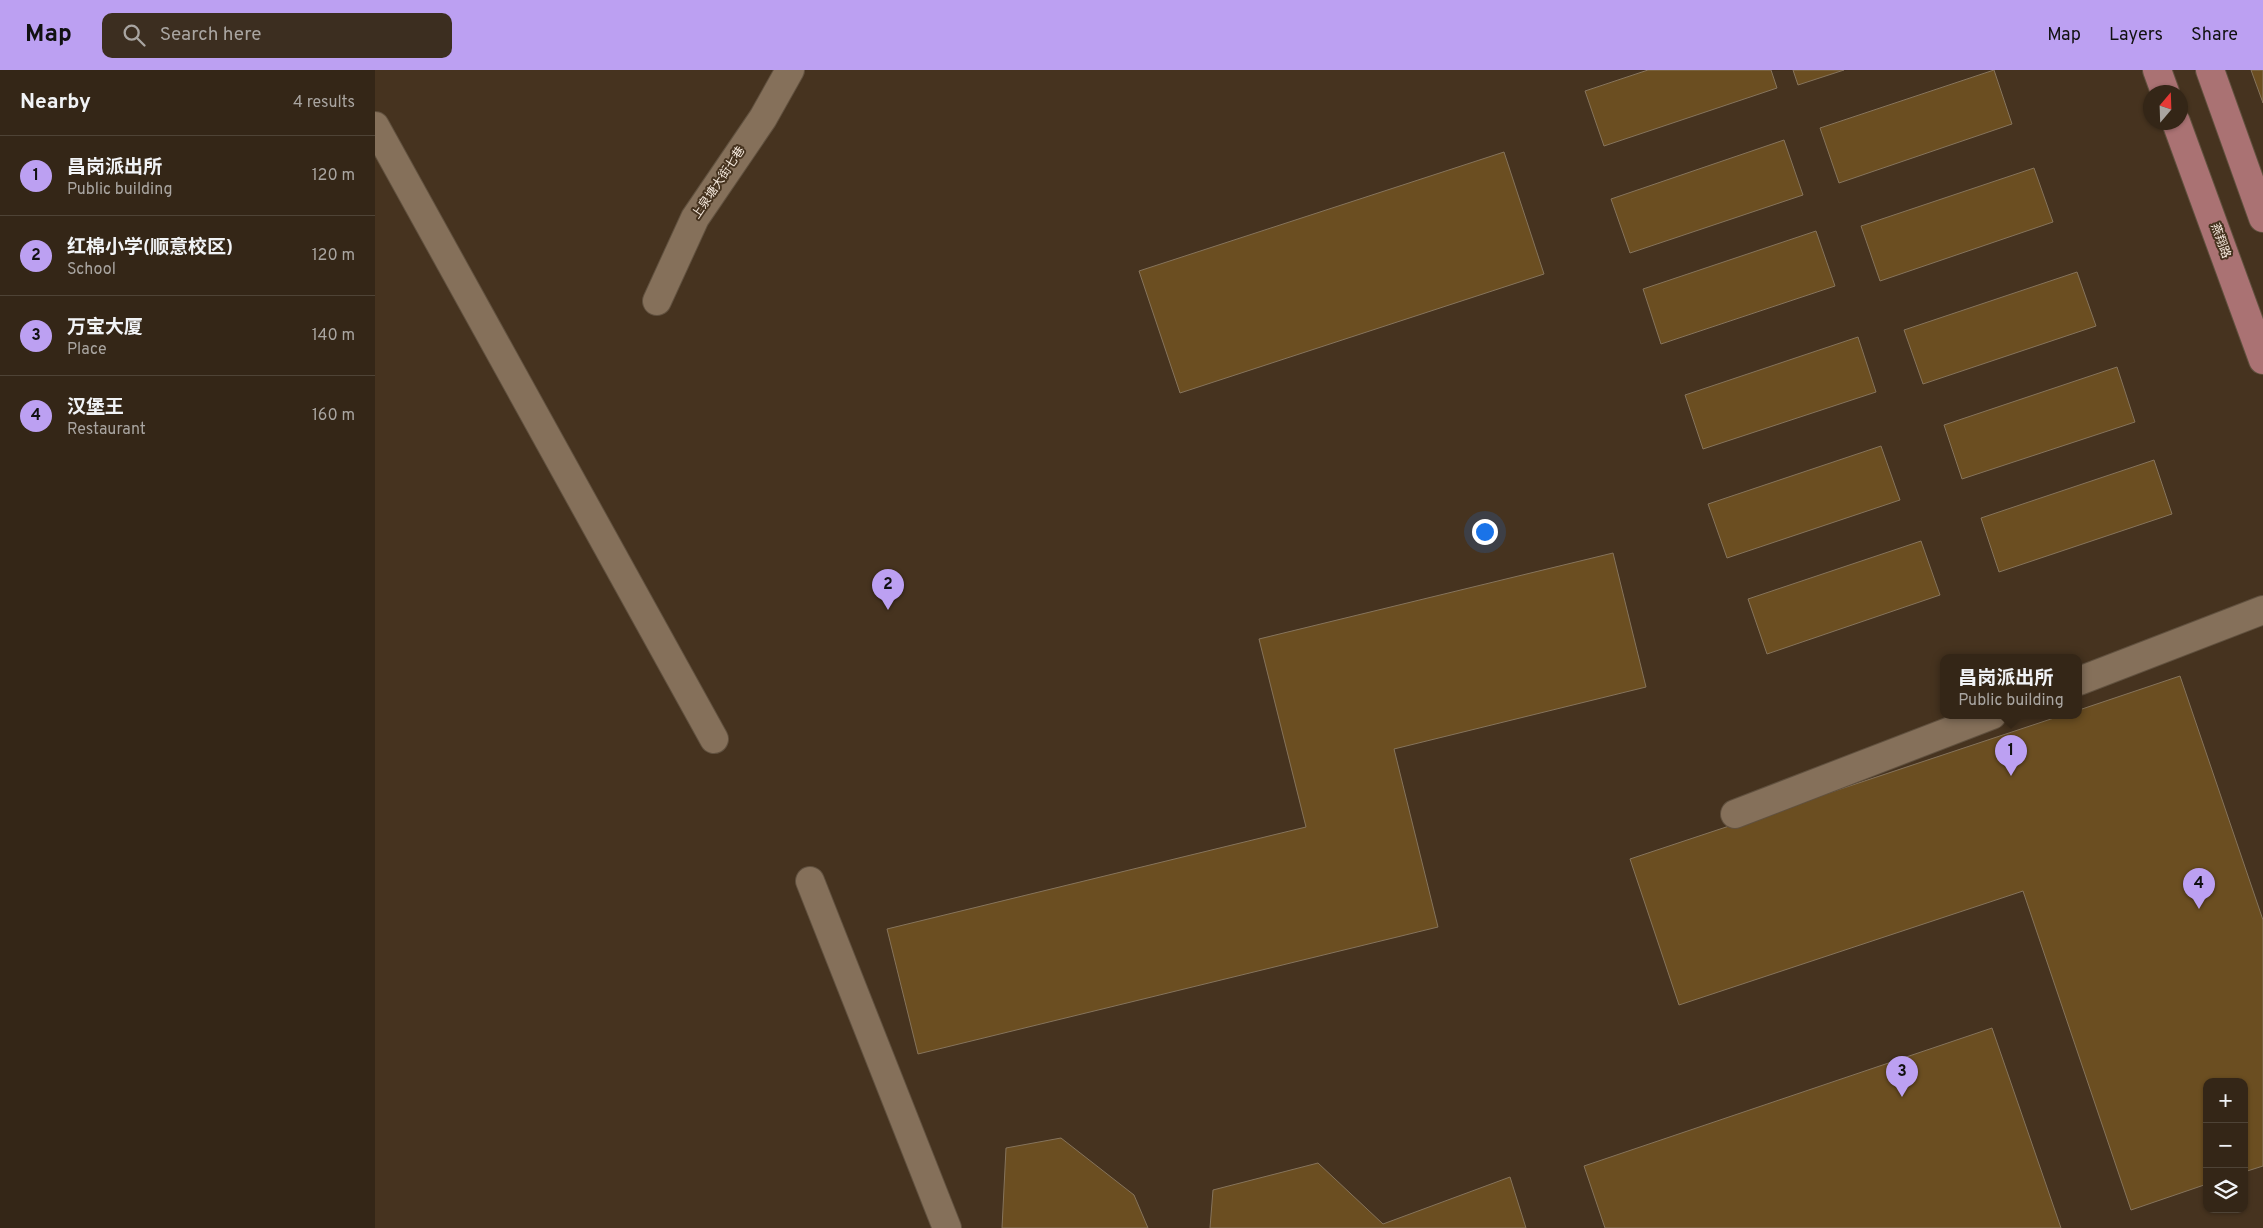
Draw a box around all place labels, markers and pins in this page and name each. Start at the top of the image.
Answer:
pin: 2 [872,569,904,610]
pin: 1 [1995,735,2027,776]
pin: 4 [2183,868,2215,909]
pin: 3 [1886,1056,1918,1097]

